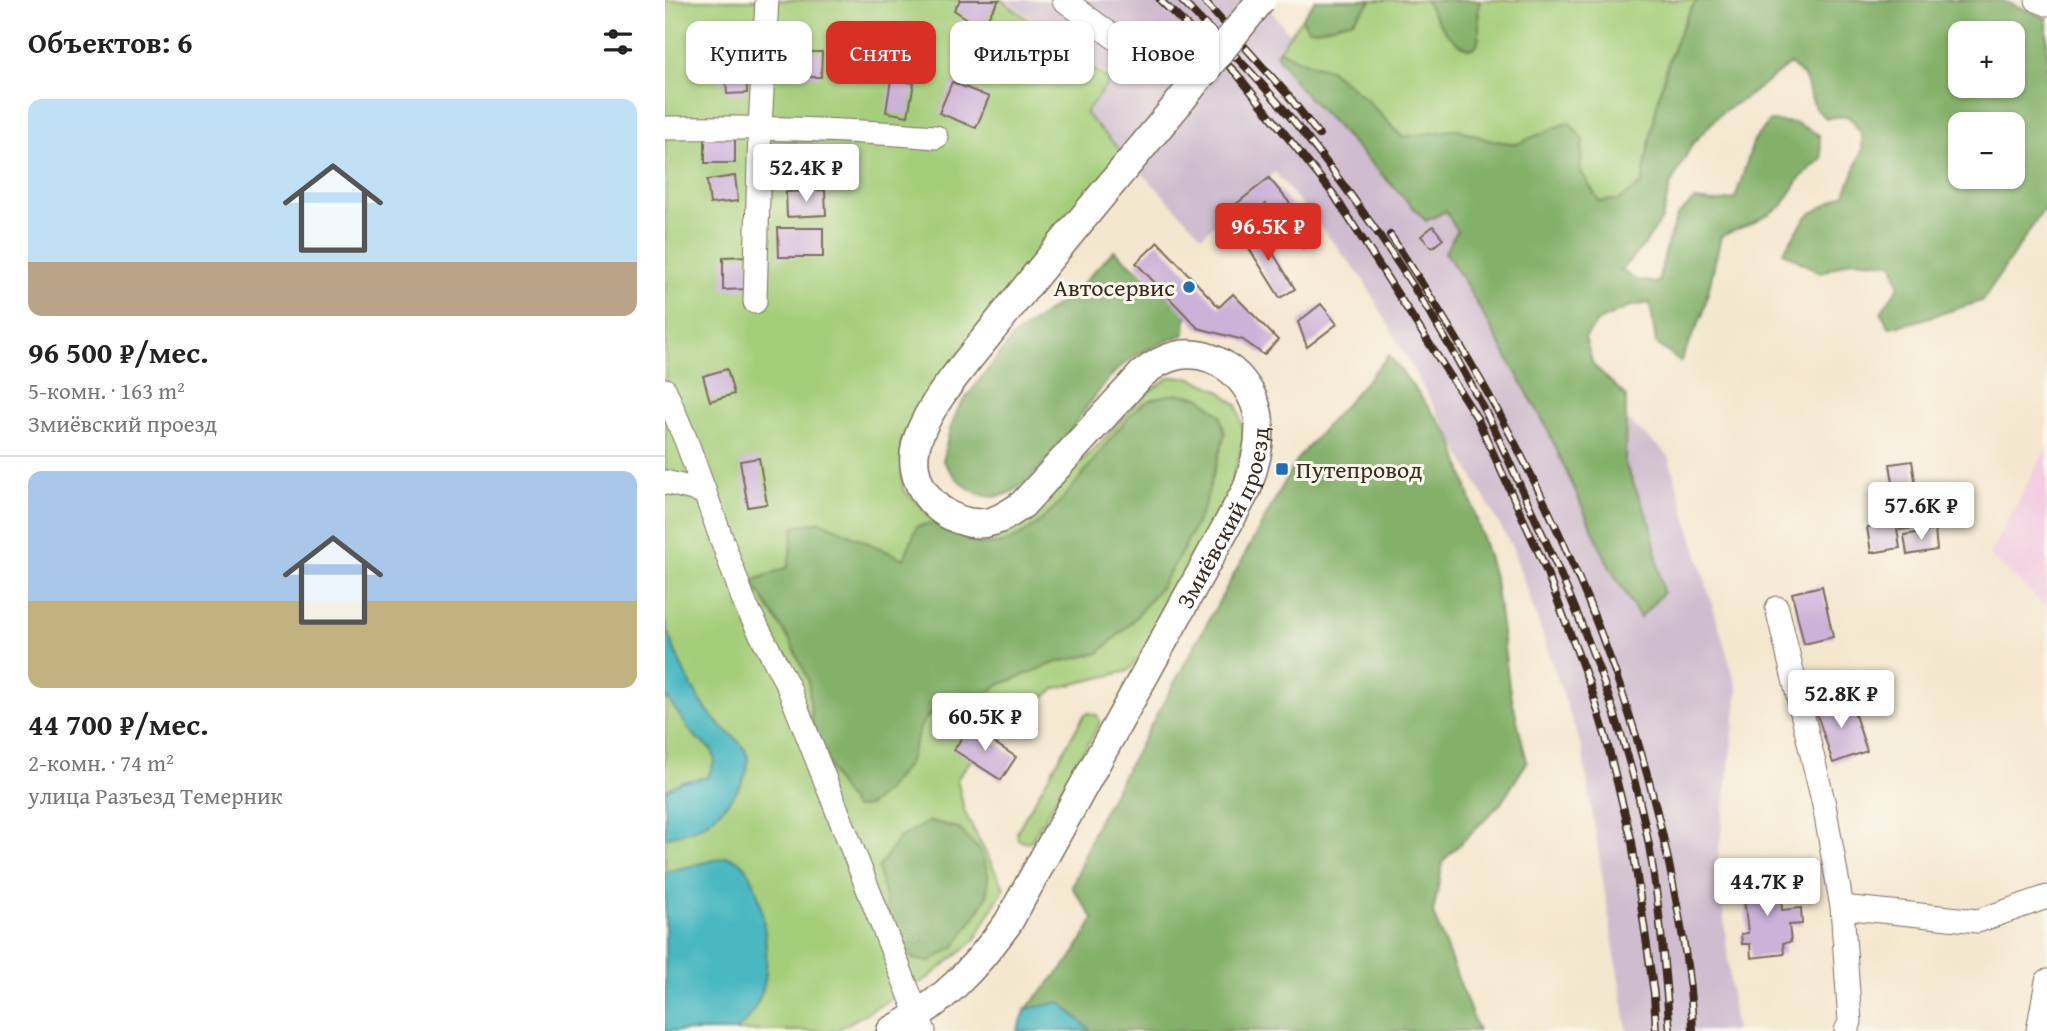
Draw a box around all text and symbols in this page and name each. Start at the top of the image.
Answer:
text: Объектов: 6 [28,20,192,64]
chip: Купить [686,21,812,84]
chip: Снять [826,21,936,84]
chip: Фильтры [950,21,1094,84]
chip: Новое [1108,21,1219,84]
map controls [1948,21,2025,189]
button: + [1948,21,2025,98]
icon: filters [599,23,637,61]
button: − [1948,112,2025,189]
pin: 52.4K ₽ [741,144,871,204]
icon: home [270,145,396,271]
text: 52.4K ₽ [769,150,843,183]
pin: 96.5K ₽ [1203,204,1333,263]
text: 96.5K ₽ [1231,209,1305,242]
place label: Автосервис [1053,270,1175,305]
marker: Автосервис [1181,279,1197,295]
text: 96 500 ₽/мес. [28,330,209,374]
text: 5-комн. · 163 m² [28,374,185,407]
text: Змиёвский проезд [28,407,217,440]
street label: Змиёвский проезд [1167,426,1277,615]
place label: Путепровод [1296,452,1422,487]
marker: Путепровод [1274,461,1290,477]
pin: 57.6K ₽ [1856,482,1986,542]
text: 57.6K ₽ [1884,488,1958,521]
icon: home [270,517,396,643]
pin: 52.8K ₽ [1776,670,1906,730]
text: 52.8K ₽ [1804,676,1878,709]
pin: 60.5K ₽ [920,694,1050,753]
text: 60.5K ₽ [948,699,1022,732]
text: 44 700 ₽/мес. [28,702,209,746]
text: 2-комн. · 74 m² [28,746,174,779]
text: улица Разъезд Темерник [28,779,283,812]
pin: 44.7K ₽ [1702,858,1832,918]
text: 44.7K ₽ [1730,864,1804,897]

